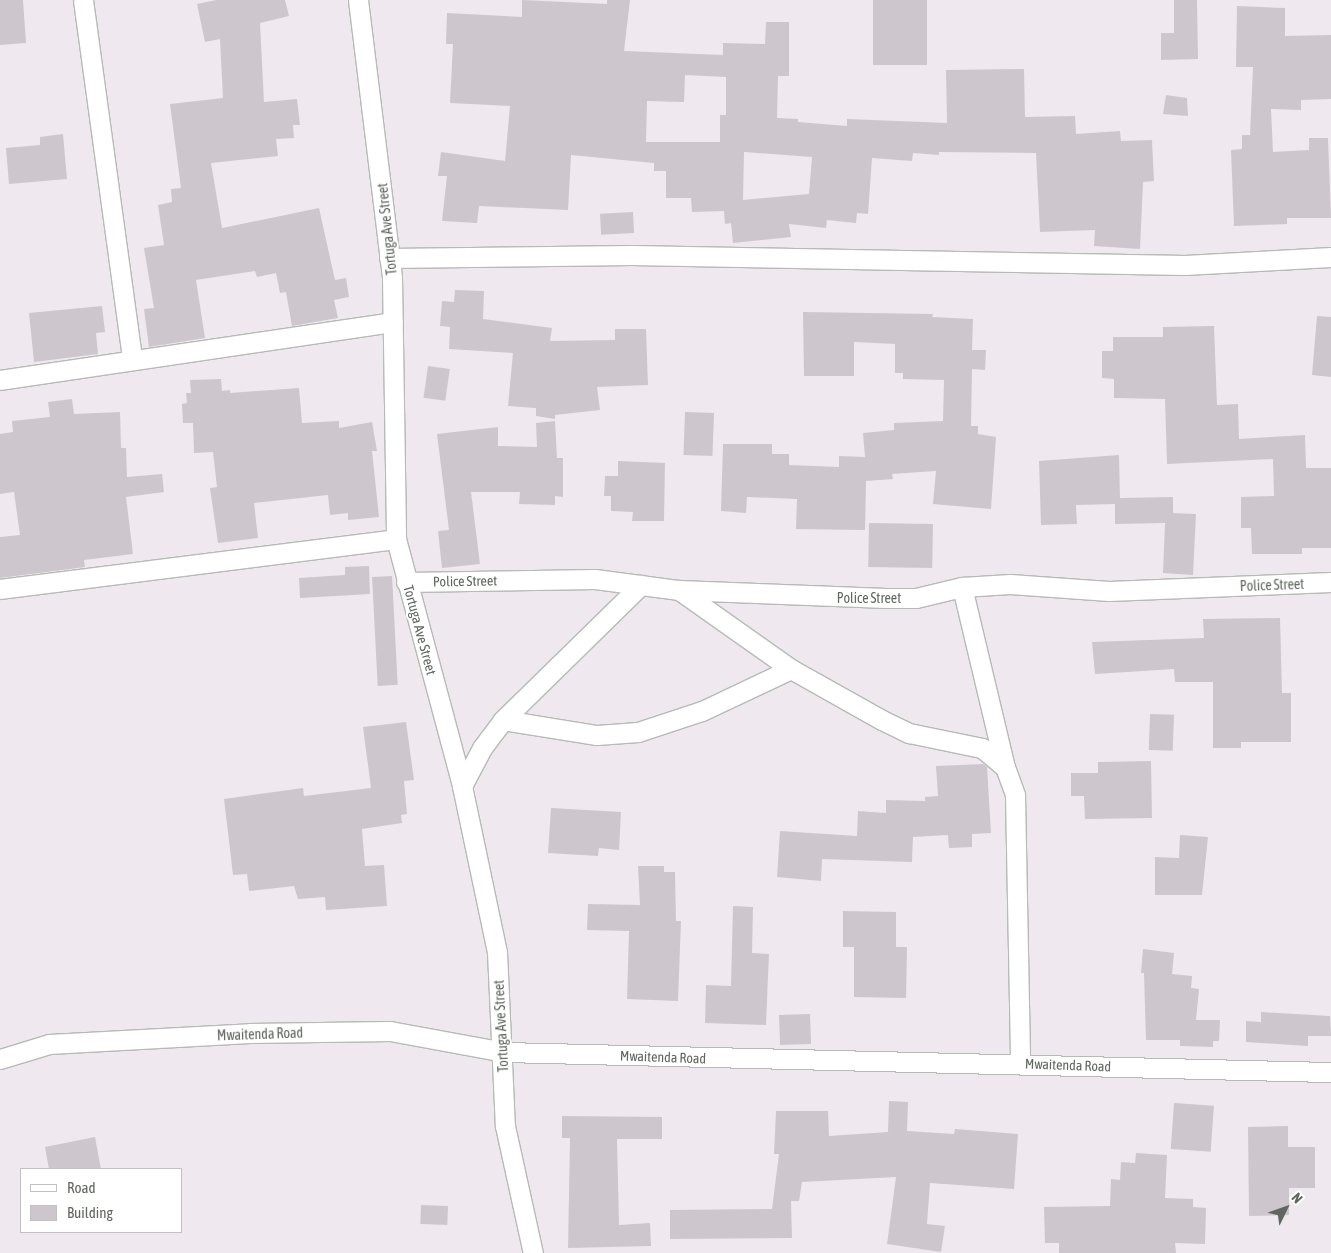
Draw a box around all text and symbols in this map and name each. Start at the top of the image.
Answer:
street label: Tortuga Ave Street [374,182,400,276]
street label: Police Street [433,572,497,590]
street label: Police Street [1240,575,1304,595]
street label: Tortuga Ave Street [400,583,440,677]
street label: Police Street [837,590,901,606]
street label: Tortuga Ave Street [490,979,512,1073]
street label: Mwaitenda Road [217,1024,303,1044]
street label: Mwaitenda Road [620,1047,706,1067]
street label: Mwaitenda Road [1025,1055,1111,1075]
legend [20,1168,182,1233]
text: Road [67,1179,96,1196]
north arrow [1261,1183,1311,1233]
text: N [1288,1190,1306,1206]
text: Building [67,1204,113,1221]

